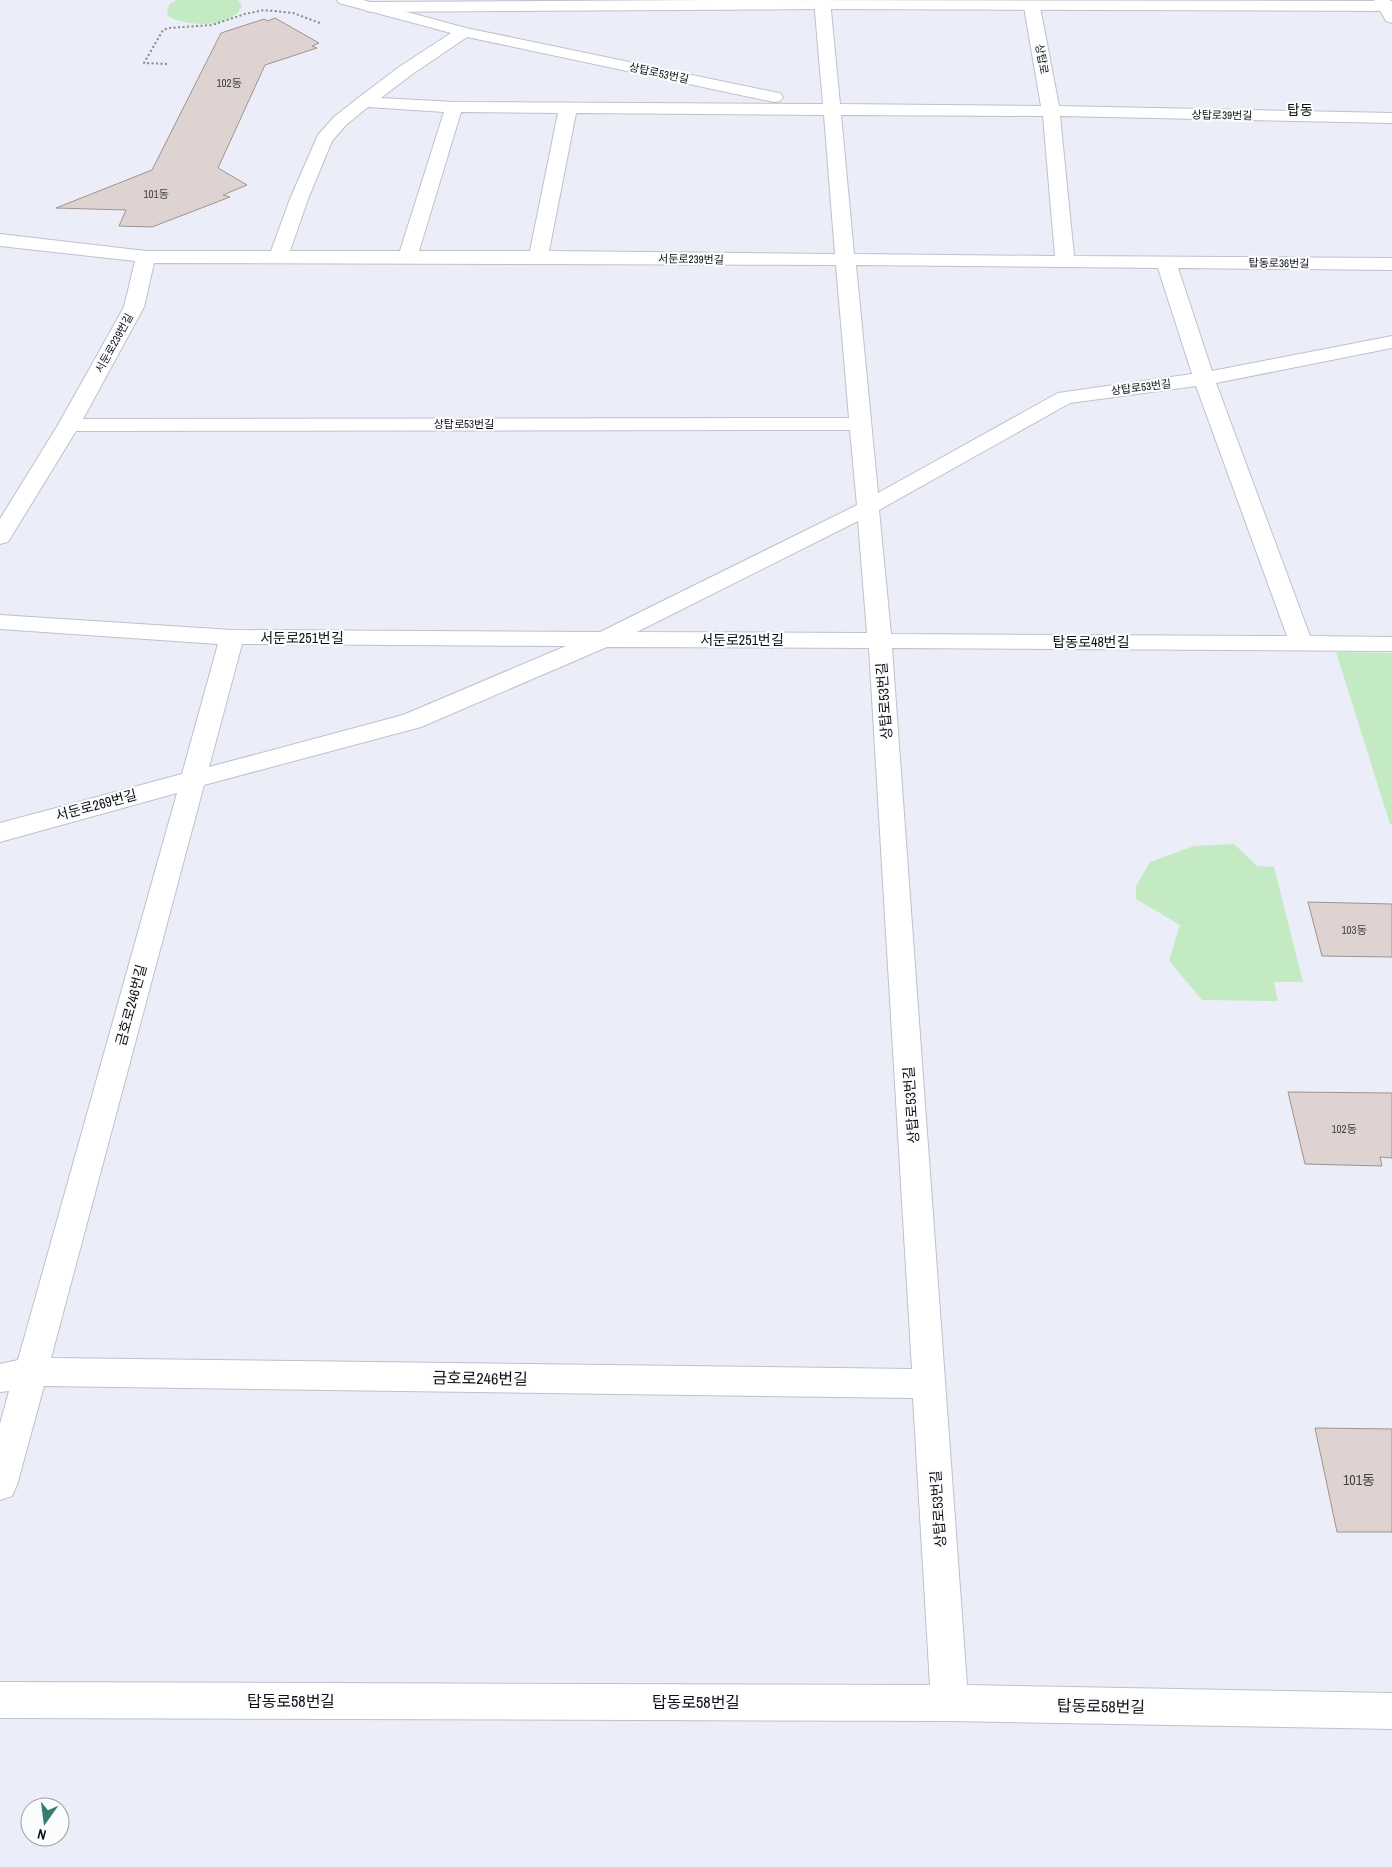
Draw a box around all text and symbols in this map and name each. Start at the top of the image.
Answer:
street label: 상탑로 [1032,43,1052,75]
street label: 상탑로53번길 [628,60,690,86]
house number: 102동 [216,76,242,90]
district label: 탑동 [1287,101,1313,119]
street label: 상탑로39번길 [1192,107,1252,123]
house number: 101동 [143,187,169,201]
street label: 서둔로239번길 [658,251,724,267]
street label: 탑동로36번길 [1249,255,1309,271]
street label: 서둔로239번길 [92,311,136,375]
street label: 상탑로53번길 [1110,376,1172,398]
street label: 상탑로53번길 [434,417,494,431]
street label: 서둔로251번길 [260,629,344,647]
street label: 서둔로251번길 [700,631,784,649]
street label: 탑동로48번길 [1052,633,1130,651]
street label: 상탑로53번길 [872,662,896,740]
street label: 서둔로269번길 [53,785,139,825]
house number: 103동 [1341,923,1367,937]
street label: 금호로246번길 [111,962,151,1048]
street label: 상탑로53번길 [899,1066,923,1144]
house number: 102동 [1331,1122,1357,1136]
street label: 금호로246번길 [432,1366,528,1390]
street label: 상탑로53번길 [926,1470,950,1548]
house number: 101동 [1343,1471,1375,1489]
street label: 탑동로58번길 [247,1690,335,1712]
street label: 탑동로58번길 [652,1691,740,1713]
street label: 탑동로58번길 [1057,1694,1145,1718]
north arrow [20,1797,70,1847]
text: N [36,1825,48,1844]

